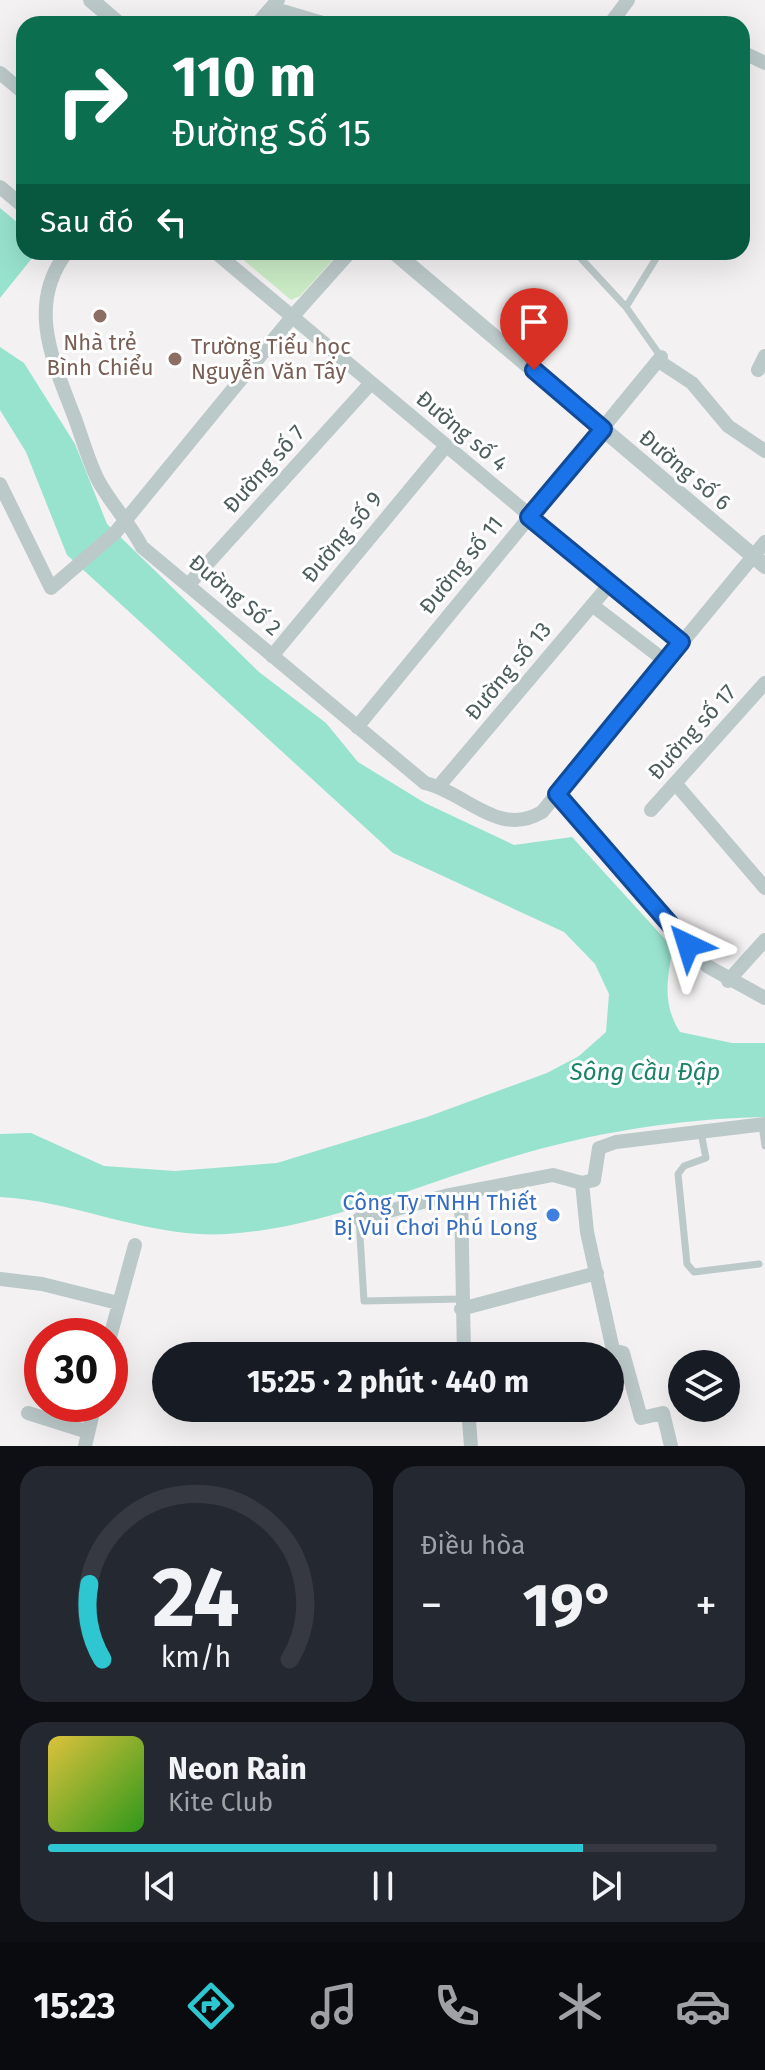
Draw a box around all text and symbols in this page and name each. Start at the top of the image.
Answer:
text: 110 m [172,44,316,111]
icon: right [40,48,144,152]
text: Đường Số 15 [172,112,371,156]
icon: left [150,200,194,244]
text: Sau đó [40,204,134,240]
pin [500,288,568,370]
icon: arrive [512,300,556,344]
marker: Nhà trẻ Bình Chiểu [91,307,109,325]
place label: Nhà trẻ Bình Chiểu [46,329,154,381]
place label: Trường Tiểu học Nguyễn Văn Tây [191,332,351,385]
marker: Trường Tiểu học Nguyễn Văn Tây [166,350,184,368]
street label: Đường số 4 [411,385,513,477]
street label: Đường số 7 [217,419,311,519]
street label: Đường số 6 [634,424,736,516]
street label: Đường số 9 [296,486,388,588]
street label: Đường số 11 [413,511,509,619]
street label: Đường Số 2 [183,549,287,641]
street label: Đường số 13 [459,616,557,726]
street label: Đường số 17 [642,679,742,785]
position arrow [646,903,730,987]
water label: Sông Cầu Đập [569,1058,720,1086]
place label: Công Ty TNHH Thiết Bị Vui Chơi Phú Long [333,1189,538,1241]
marker: Công Ty TNHH Thiết Bị Vui Chơi Phú Long [544,1206,562,1224]
speed limit sign: 30 [24,1318,128,1422]
map controls [668,1350,740,1422]
button: layers [668,1350,740,1422]
text: 15:25 · 2 phút · 440 m [247,1364,529,1400]
text: Điều hòa [421,1530,525,1561]
text: 24 [152,1548,240,1648]
text: 19° [522,1570,615,1642]
text: − [421,1579,443,1632]
text: + [695,1579,717,1632]
text: km/h [161,1640,232,1675]
text: Neon Rain [168,1751,307,1787]
text: Kite Club [168,1787,273,1818]
icon: previous [138,1864,182,1908]
icon: pause [361,1864,405,1908]
icon: next [584,1864,628,1908]
icon: directions [183,1978,239,2034]
icon: music [306,1978,362,2034]
icon: phone [429,1978,485,2034]
icon: climate [552,1978,608,2034]
icon: car [675,1978,731,2034]
text: 15:23 [34,1984,115,2028]

